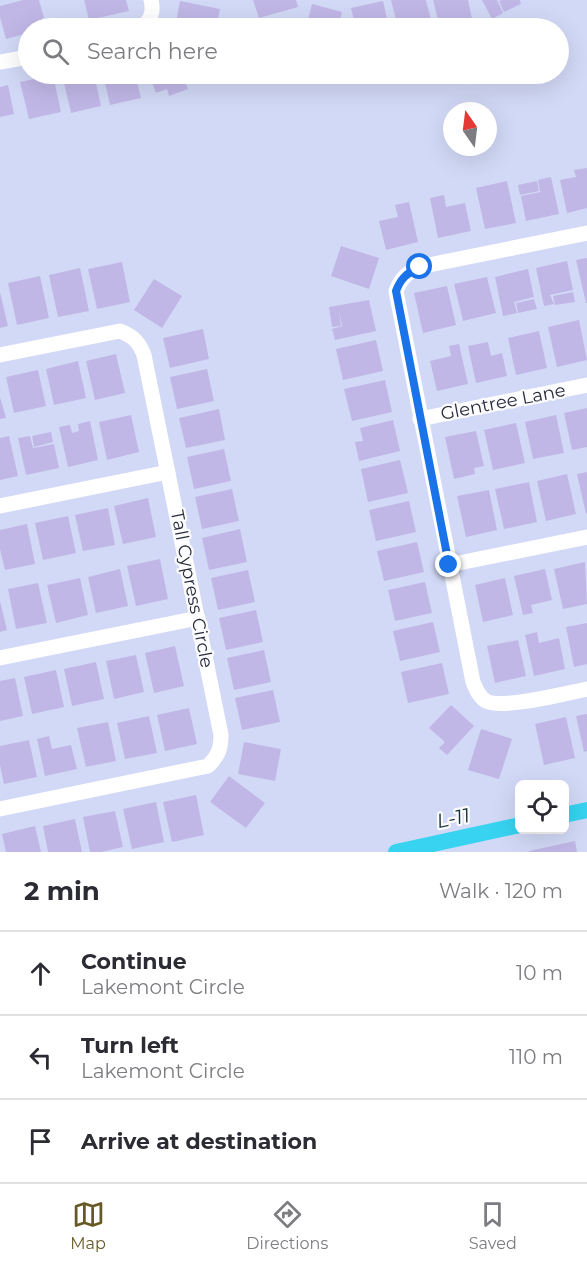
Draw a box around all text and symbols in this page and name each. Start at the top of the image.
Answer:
search box [18,18,569,84]
icon: search [39,35,72,68]
text: Search here [87,38,218,65]
north arrow [443,102,497,156]
route start [406,253,432,279]
street label: Glentree Lane [439,379,567,425]
street label: Tall Cypress Circle [166,508,218,670]
route end [435,551,461,577]
map controls [515,780,569,834]
button: locate [515,780,569,834]
water label: L-11 [434,803,472,833]
text: 2 min [24,875,100,907]
text: Walk · 120 m [439,879,563,903]
text: Continue [81,948,187,975]
icon: ahead [24,957,57,990]
text: 10 m [516,961,563,985]
text: Lakemont Circle [81,975,245,999]
text: Turn left [81,1032,179,1059]
icon: left [24,1041,57,1074]
text: 110 m [509,1045,563,1069]
text: Lakemont Circle [81,1059,245,1083]
icon: arrive [24,1125,57,1158]
text: Arrive at destination [81,1128,317,1155]
tab: Map [70,1198,106,1253]
tab: Directions [246,1198,328,1253]
tab: Saved [469,1198,517,1253]

